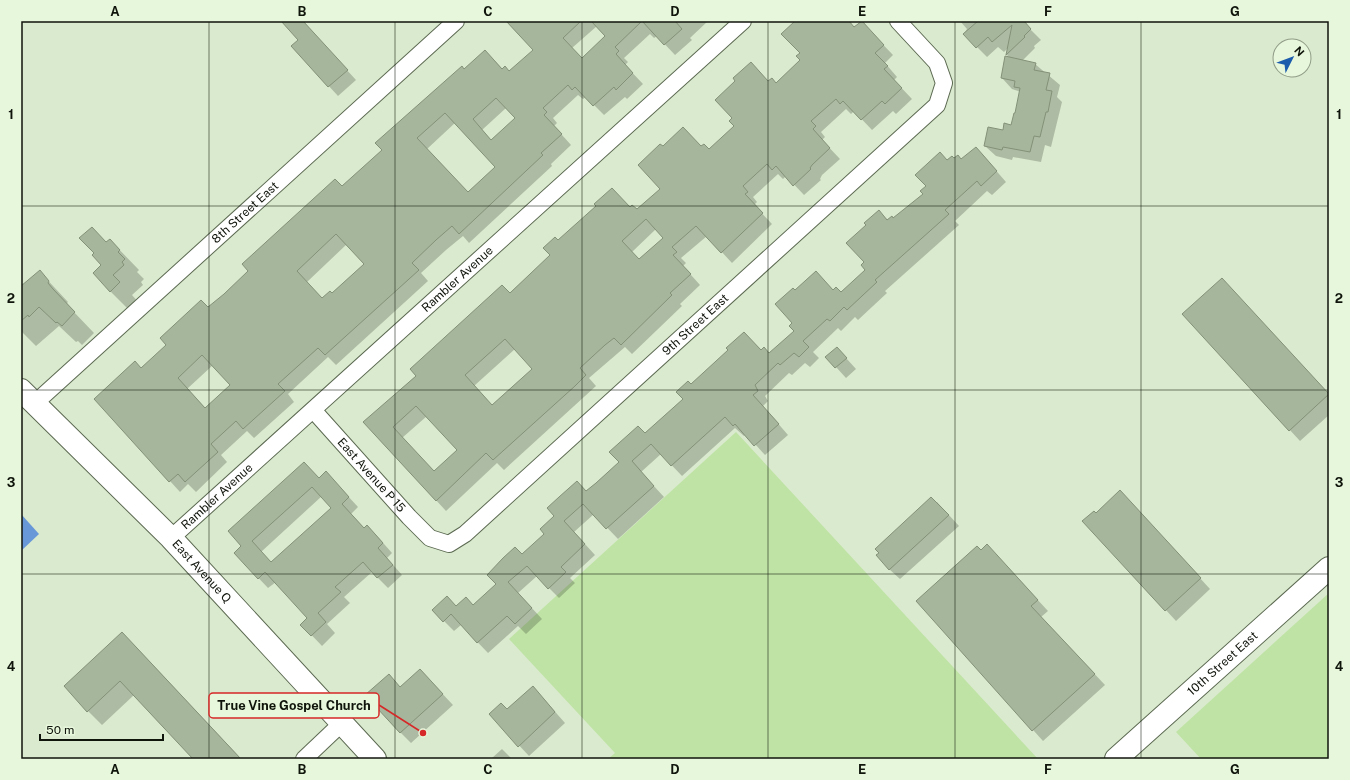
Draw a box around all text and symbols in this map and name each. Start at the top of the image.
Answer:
text: A [110,4,120,19]
text: B [298,4,307,19]
text: C [483,4,493,19]
text: D [670,4,680,19]
text: E [858,4,866,19]
text: F [1044,4,1052,19]
text: G [1230,4,1240,19]
north arrow [1272,38,1312,78]
text: N [1292,44,1307,59]
text: 1 [8,107,14,122]
text: 1 [1336,107,1342,122]
street label: 8th Street East [209,179,281,246]
street label: Rambler Avenue [419,243,496,315]
text: 2 [7,291,15,306]
street label: 9th Street East [659,291,732,358]
text: 2 [1335,291,1343,306]
street label: East Avenue P 15 [335,435,408,515]
street label: Rambler Avenue [178,461,256,532]
text: 3 [7,475,16,490]
text: 3 [1335,475,1344,490]
street label: East Avenue Q [169,537,234,606]
street label: 10th Street East [1185,628,1261,699]
text: 4 [7,659,16,674]
text: 4 [1335,659,1344,674]
callout: True Vine Gospel Church [209,693,379,718]
text: True Vine Gospel Church [217,698,371,713]
scale bar [40,716,163,742]
text: 50 m [46,723,74,737]
text: A [110,762,120,777]
text: B [298,762,307,777]
text: C [483,762,493,777]
text: D [670,762,680,777]
text: E [858,762,866,777]
text: F [1044,762,1052,777]
text: G [1230,762,1240,777]

